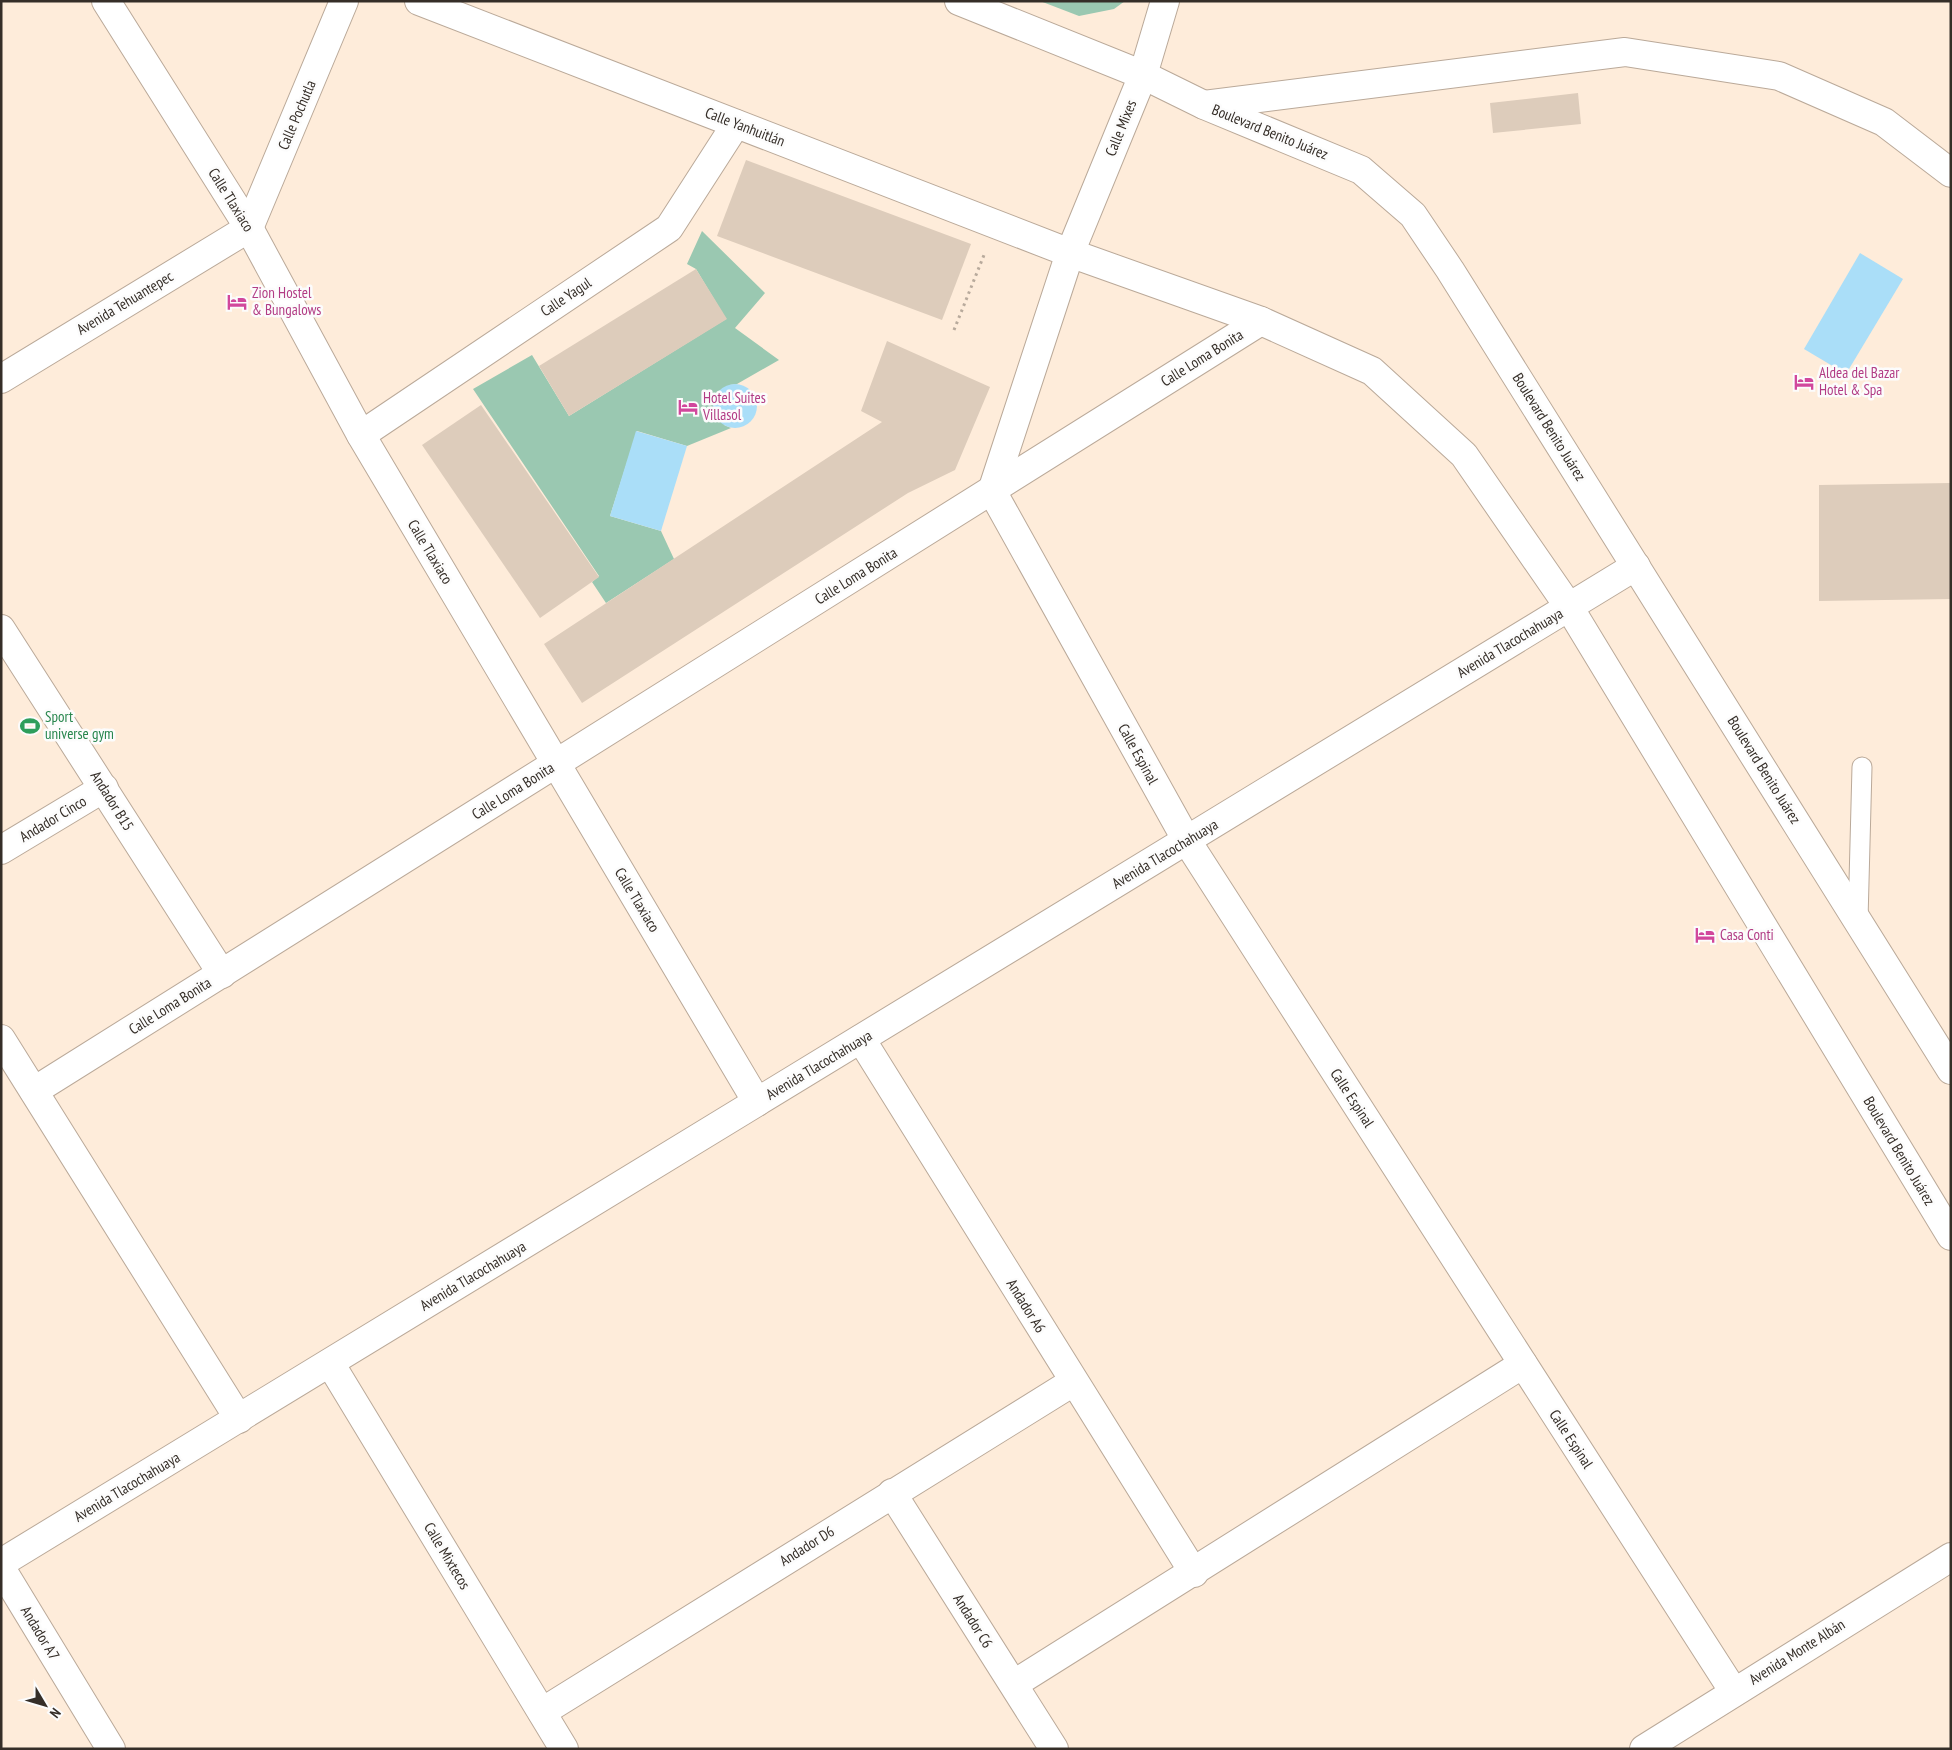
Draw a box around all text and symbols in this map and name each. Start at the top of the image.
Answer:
street label: Calle Pochutla [273,77,320,153]
street label: Calle Mixes [1101,97,1140,159]
street label: Boulevard Benito Juárez [1209,100,1331,163]
street label: Calle Yanhuitlán [703,103,788,150]
street label: Calle Tlaxiaco [204,164,259,235]
street label: Avenida Tehuantepec [73,266,177,339]
street label: Calle Yagul [537,272,595,320]
place label: Zion Hostel & Bungalows [252,283,321,319]
hotel icon: Zion Hostel & Bungalows [226,291,248,313]
street label: Calle Loma Bonita [1157,325,1246,390]
place label: Aldea del Bazar Hotel & Spa [1819,363,1900,399]
street label: Boulevard Benito Juárez [1509,369,1590,484]
hotel icon: Aldea del Bazar Hotel & Spa [1793,371,1815,393]
place label: Hotel Suites Villasol [702,388,766,424]
hotel icon: Hotel Suites Villasol [677,396,699,418]
street label: Calle Tlaxiaco [404,516,457,587]
street label: Calle Loma Bonita [811,543,900,608]
street label: Avenida Tlacochahuaya [1453,603,1566,682]
place label: Sport universe gym [45,707,114,743]
street label: Boulevard Benito Juárez [1724,712,1805,827]
sports icon: Sport universe gym [19,715,41,737]
street label: Calle Espinal [1114,720,1163,788]
street label: Calle Loma Bonita [468,758,557,823]
street label: Andador B15 [87,767,138,834]
street label: Andador Cinco [16,791,90,846]
street label: Avenida Tlacochahuaya [1108,814,1221,893]
street label: Calle Tlaxiaco [611,864,664,935]
hotel icon: Casa Conti [1694,924,1716,946]
place label: Casa Conti [1720,925,1774,944]
street label: Calle Loma Bonita [125,973,214,1038]
street label: Avenida Tlacochahuaya [762,1025,875,1104]
street label: Calle Espinal [1326,1065,1379,1131]
street label: Boulevard Benito Juárez [1859,1093,1939,1209]
street label: Avenida Tlacochahuaya [416,1236,529,1315]
street label: Andador A6 [1002,1275,1050,1336]
street label: Calle Espinal [1545,1406,1598,1472]
street label: Avenida Tlacochahuaya [70,1447,183,1526]
street label: Calle Mixtecos [420,1519,475,1593]
street label: Andador D6 [776,1521,838,1570]
street label: Andador C6 [949,1590,998,1651]
street label: Andador A7 [17,1602,64,1663]
street label: Avenida Monte Albán [1745,1615,1848,1689]
north arrow [20,1680,70,1730]
text: N [46,1704,65,1722]

